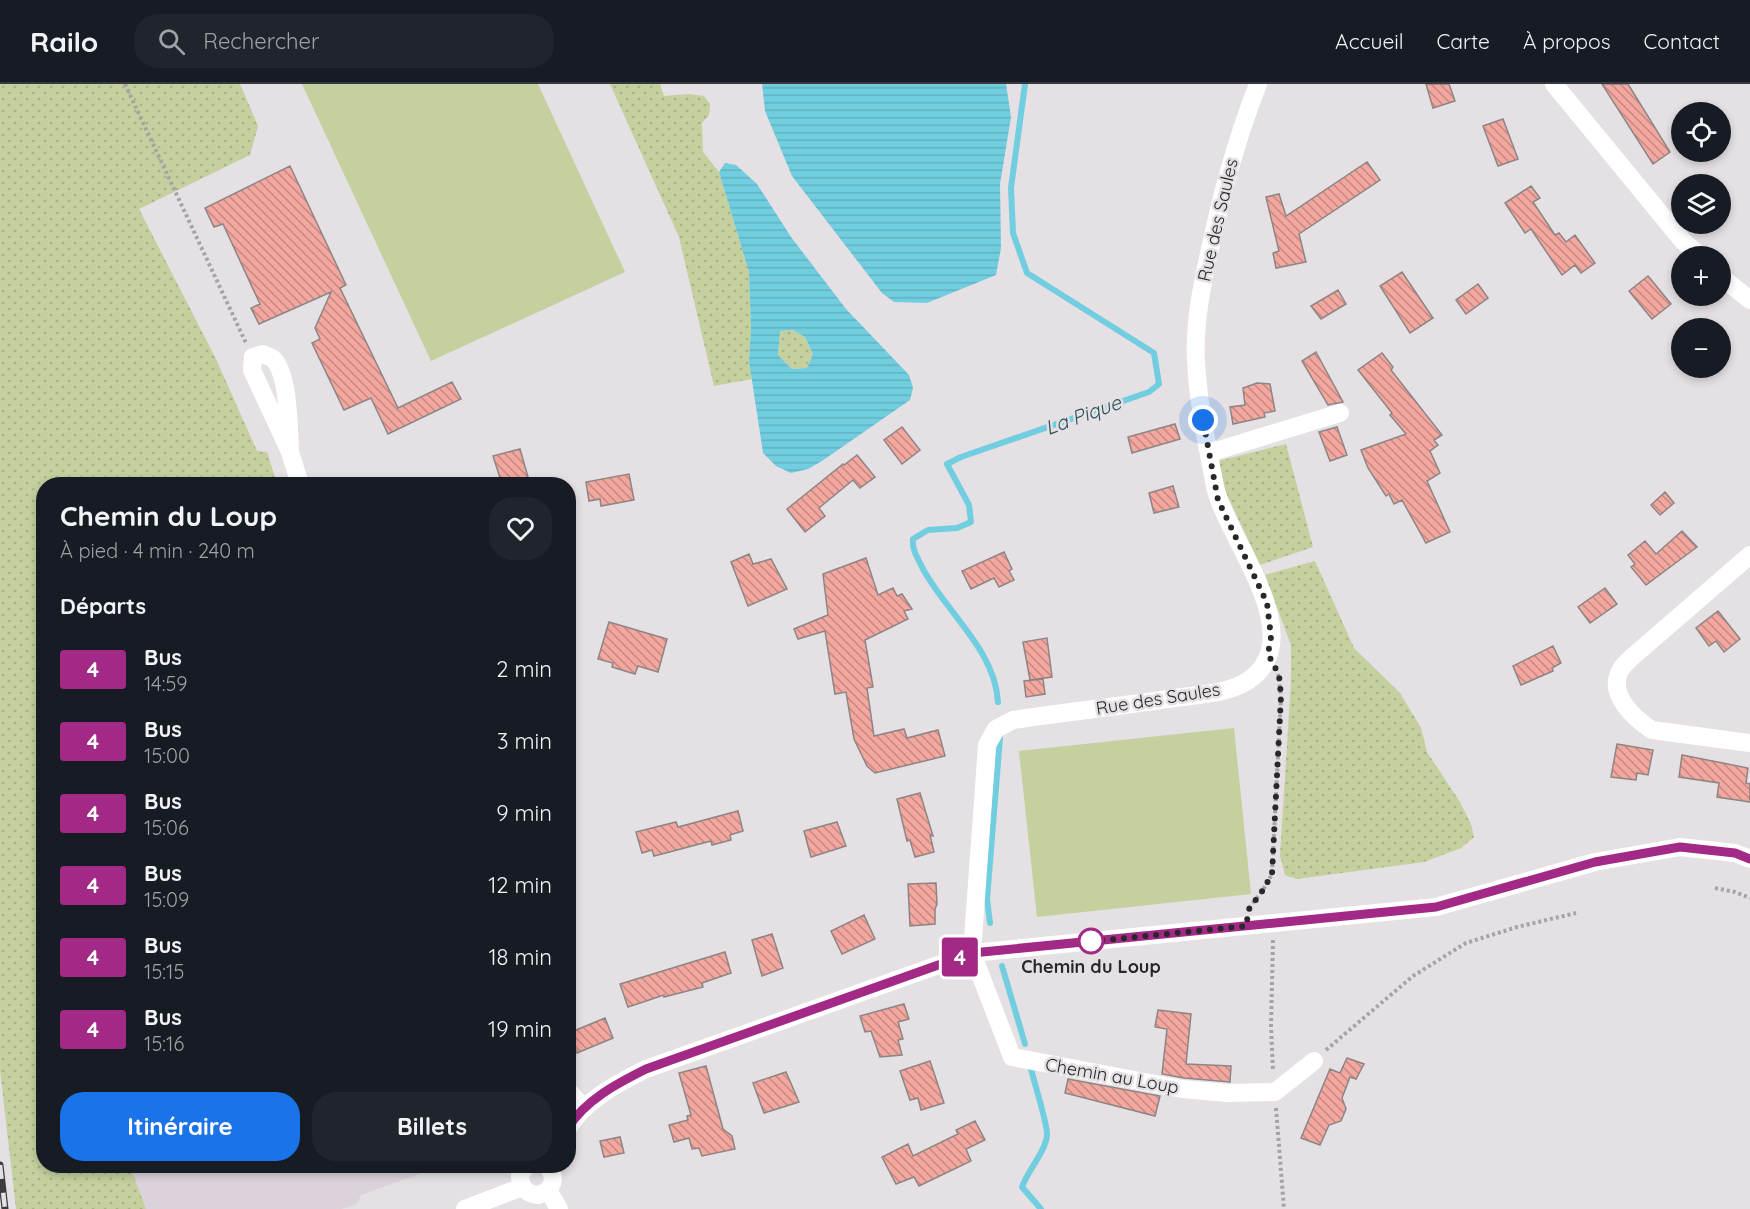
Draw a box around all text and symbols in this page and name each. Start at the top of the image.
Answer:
search box [134,14,554,68]
text: Railo [30,24,98,59]
icon: search [155,25,188,58]
text: Rechercher [203,27,319,55]
text: Accueil [1335,28,1404,54]
text: Carte [1437,28,1490,54]
text: À propos [1523,28,1611,54]
text: Contact [1644,28,1720,54]
map controls [1671,102,1731,378]
button: locate [1671,102,1731,162]
street label: Rue des Saules [1192,156,1243,284]
button: layers [1671,174,1731,234]
button: + [1671,246,1731,306]
button: − [1671,318,1731,378]
water label: La Pique [1041,389,1125,440]
your location [1188,405,1218,435]
button: heart [489,497,552,560]
text: Chemin du Loup [60,498,277,533]
text: À pied · 4 min · 240 m [60,538,255,563]
text: Départs [60,592,146,620]
text: Bus [144,643,182,671]
text: 2 min [496,655,552,683]
text: 4 [87,656,99,682]
text: 14:59 [144,671,187,696]
street label: Rue des Saules [1094,677,1222,720]
text: Bus [144,715,182,743]
text: 3 min [497,727,552,755]
text: 4 [87,728,99,754]
text: 15:00 [144,743,190,768]
text: Bus [144,787,182,815]
text: 9 min [496,799,552,827]
text: 4 [87,800,99,826]
text: 15:06 [144,815,189,840]
text: Bus [144,859,182,887]
text: 12 min [488,871,552,899]
text: 4 [87,872,99,898]
text: 15:09 [144,887,189,912]
marker: Chemin du Loup [1078,928,1104,954]
text: Bus [144,931,182,959]
line badge: 4 [940,938,980,976]
text: 18 min [488,943,552,971]
text: 4 [87,944,99,970]
text: 4 [954,944,966,970]
place label: Chemin du Loup [1021,955,1161,978]
text: 15:15 [144,959,184,984]
text: Bus [144,1003,182,1031]
text: 19 min [488,1015,552,1043]
text: 4 [87,1016,99,1042]
text: 15:16 [144,1031,184,1056]
street label: Chemin au Loup [1044,1052,1181,1099]
button: Itinéraire [60,1092,300,1161]
button: Billets [312,1092,552,1161]

